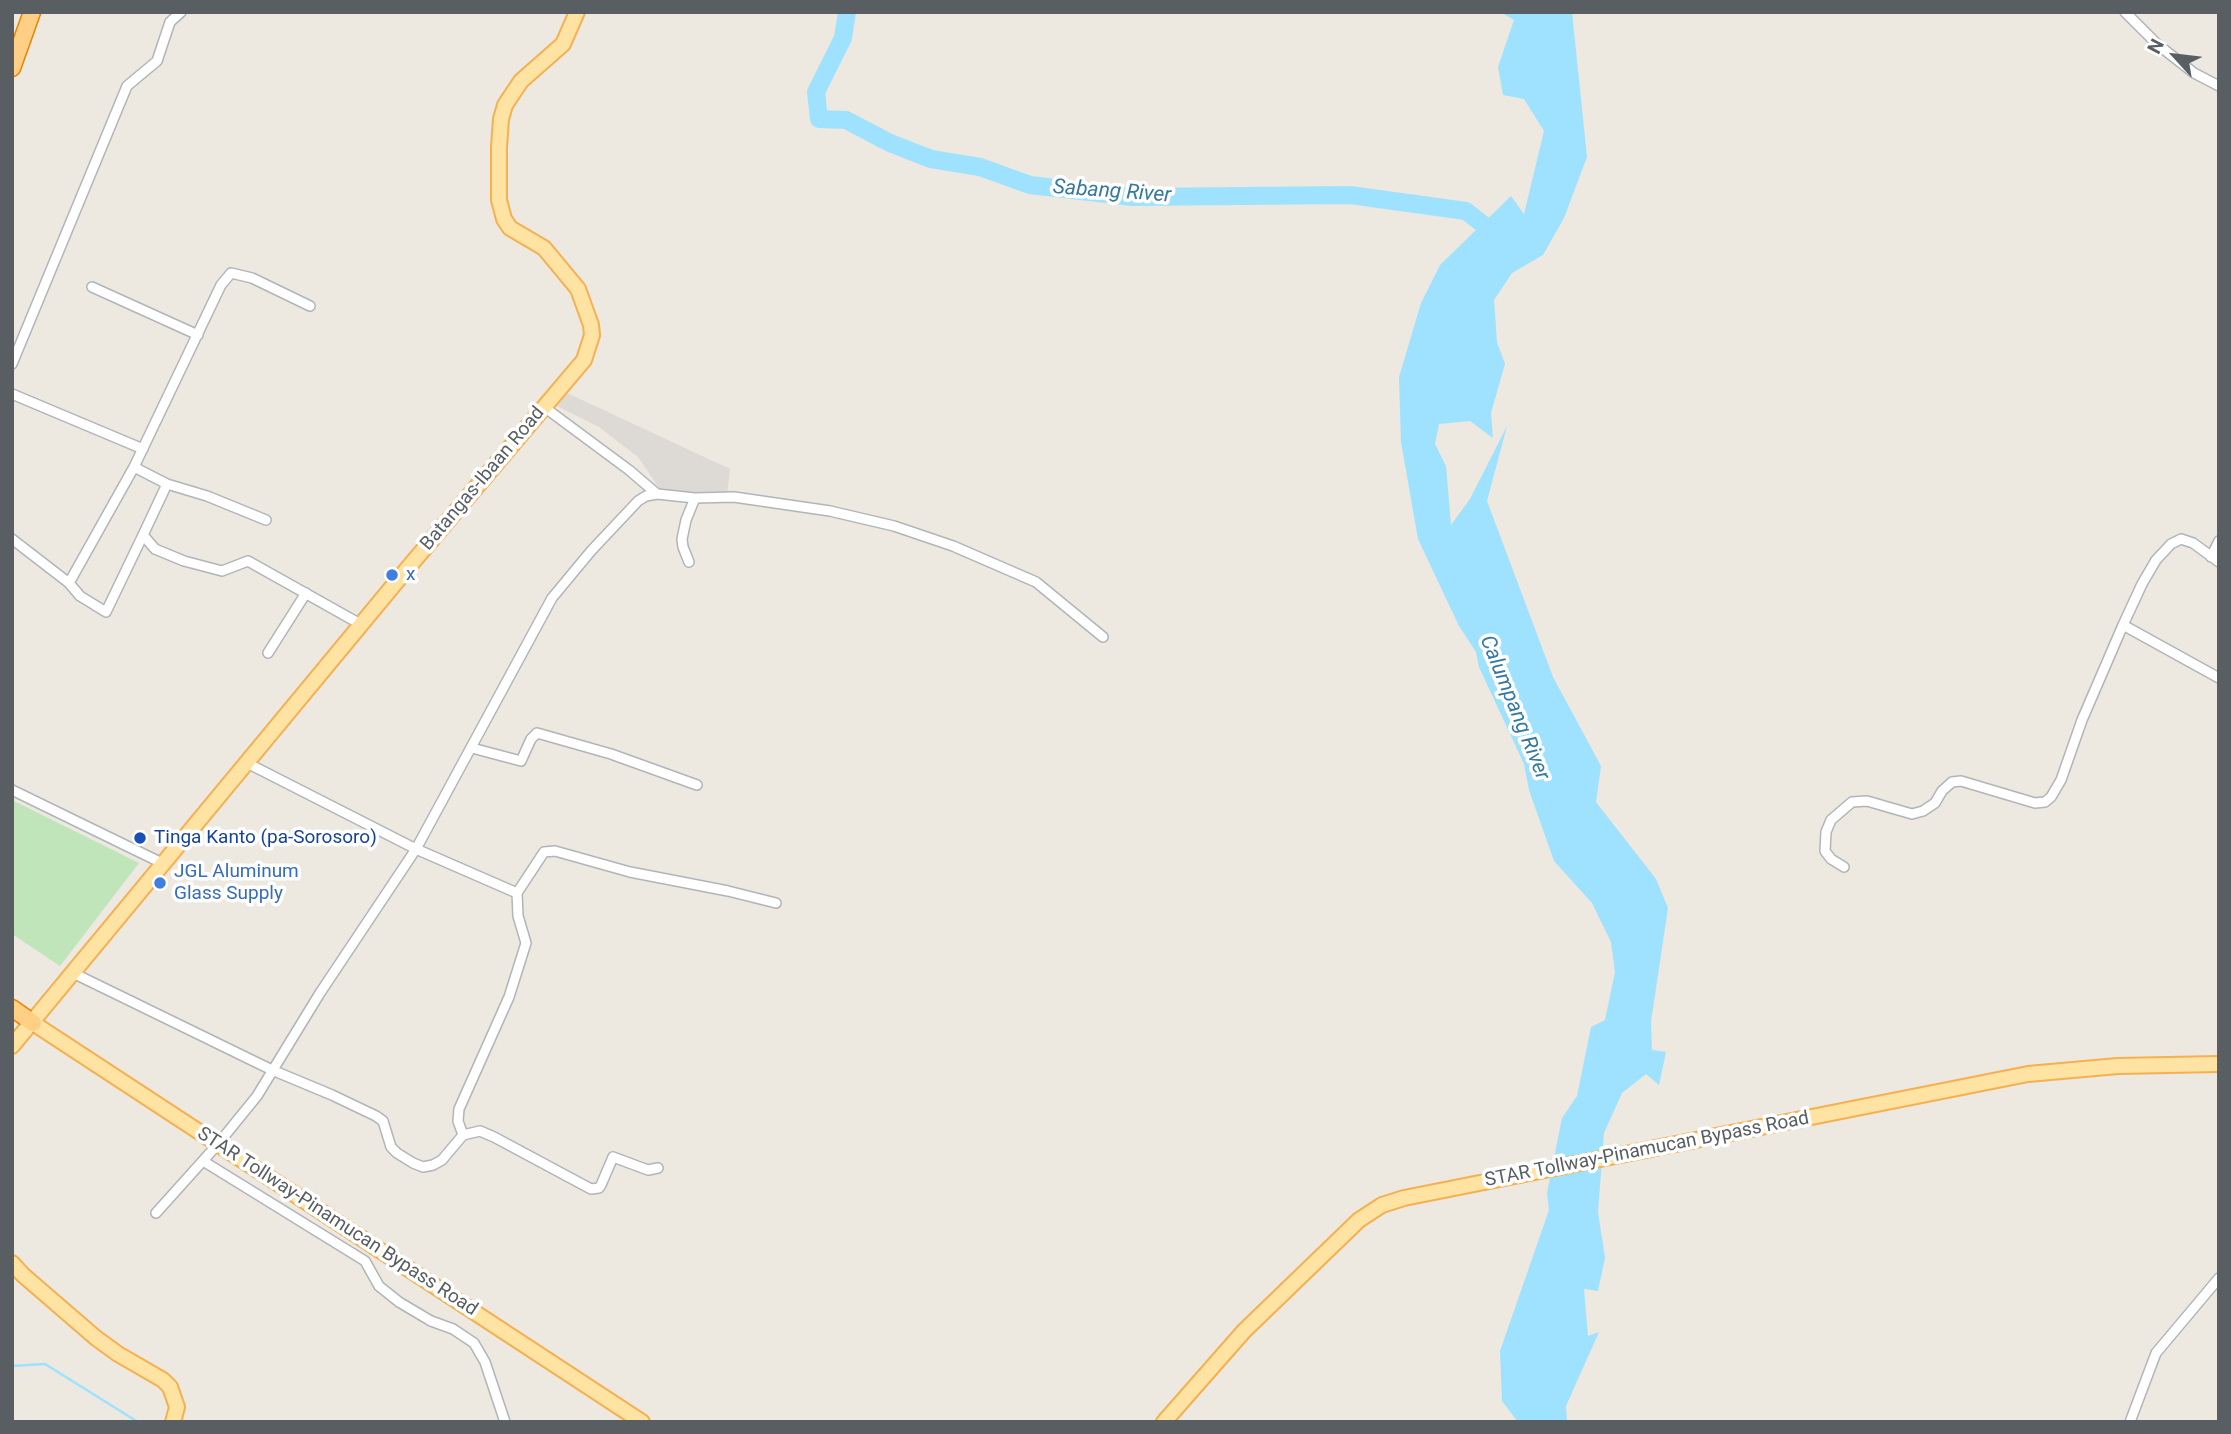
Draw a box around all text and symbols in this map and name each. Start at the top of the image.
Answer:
north arrow [2140,21,2210,91]
text: N [2143,35,2169,57]
water label: Sabang River [1052,175,1172,209]
street label: Batangas-Ibaan Road [416,403,550,555]
place label: x [406,564,415,586]
marker: x [384,567,400,583]
water label: Calumpang River [1474,632,1554,784]
place label: Tinga Kanto (pa-Sorosoro) [154,827,377,849]
marker: Tinga Kanto (pa-Sorosoro) [132,830,148,846]
place label: JGL Aluminum Glass Supply [174,861,299,905]
marker: JGL Aluminum Glass Supply [152,875,168,891]
street label: STAR Tollway-Pinamucan Bypass Road [1483,1107,1811,1193]
street label: STAR Tollway-Pinamucan Bypass Road [193,1123,481,1321]

